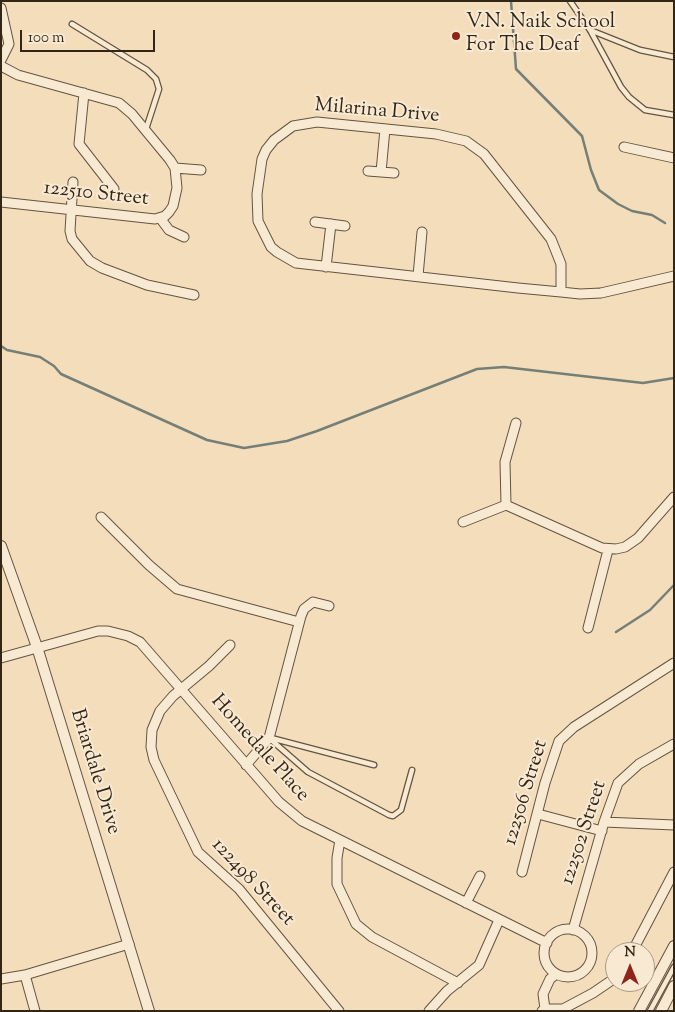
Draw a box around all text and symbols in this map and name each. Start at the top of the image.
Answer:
place label: V.N. Naik School For The Deaf [466,12,615,59]
scale bar [22,20,158,52]
text: 100 m [28,28,64,49]
marker: V.N. Naik School For The Deaf [450,30,462,42]
street label: Milarina Drive [314,95,440,129]
street label: 122510 Street [42,178,150,212]
street label: Homedale Place [205,690,313,808]
street label: Briardale Drive [64,706,124,838]
street label: 122506 Street [500,737,554,849]
street label: 122502 Street [557,778,613,888]
street label: 122498 Street [205,834,299,932]
north arrow [605,942,655,992]
text: N [624,943,636,963]

